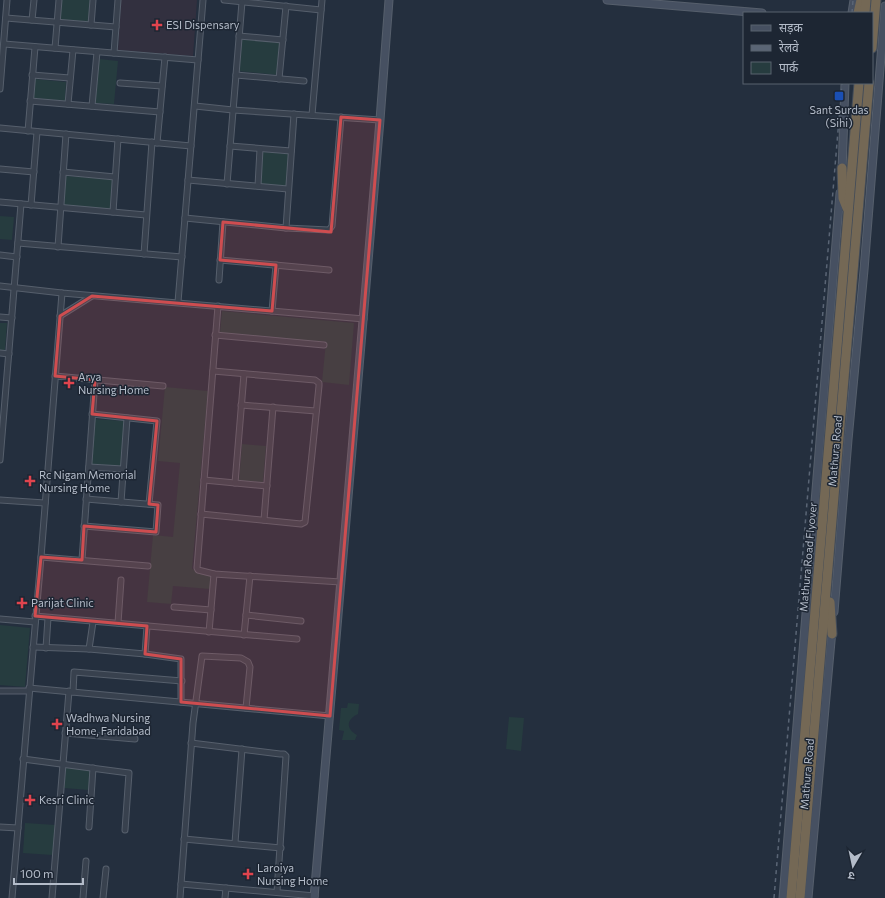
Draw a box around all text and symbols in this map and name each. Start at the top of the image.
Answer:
legend [743,12,873,84]
place label: ESI Dispensary [166,18,240,31]
marker: ESI Dispensary [151,19,163,31]
text: सड़क [779,20,804,35]
text: रेलवे [779,40,799,54]
text: पार्क [779,60,799,74]
marker: Sant Surdas (Sihi) [833,90,845,102]
place label: Sant Surdas (Sihi) [809,103,869,129]
place label: Arya Nursing Home [78,370,149,396]
marker: Arya Nursing Home [63,377,75,389]
street label: Mathura Road [825,415,844,487]
place label: Rc Nigam Memorial Nursing Home [39,468,136,494]
marker: Rc Nigam Memorial Nursing Home [24,475,36,487]
street label: Mathura Road Flyover [796,501,819,612]
place label: Parijat Clinic [31,596,94,609]
marker: Parijat Clinic [16,597,28,609]
place label: Wadhwa Nursing Home, Faridabad [66,711,151,737]
marker: Wadhwa Nursing Home, Faridabad [51,718,63,730]
street label: Mathura Road [797,738,816,810]
place label: Kesri Clinic [39,793,94,806]
marker: Kesri Clinic [24,794,36,806]
north arrow [833,846,873,886]
scale bar [14,860,83,886]
place label: Laroiya Nursing Home [257,861,328,887]
text: 100 m [20,866,54,880]
marker: Laroiya Nursing Home [242,868,254,880]
text: उ [847,869,856,883]

